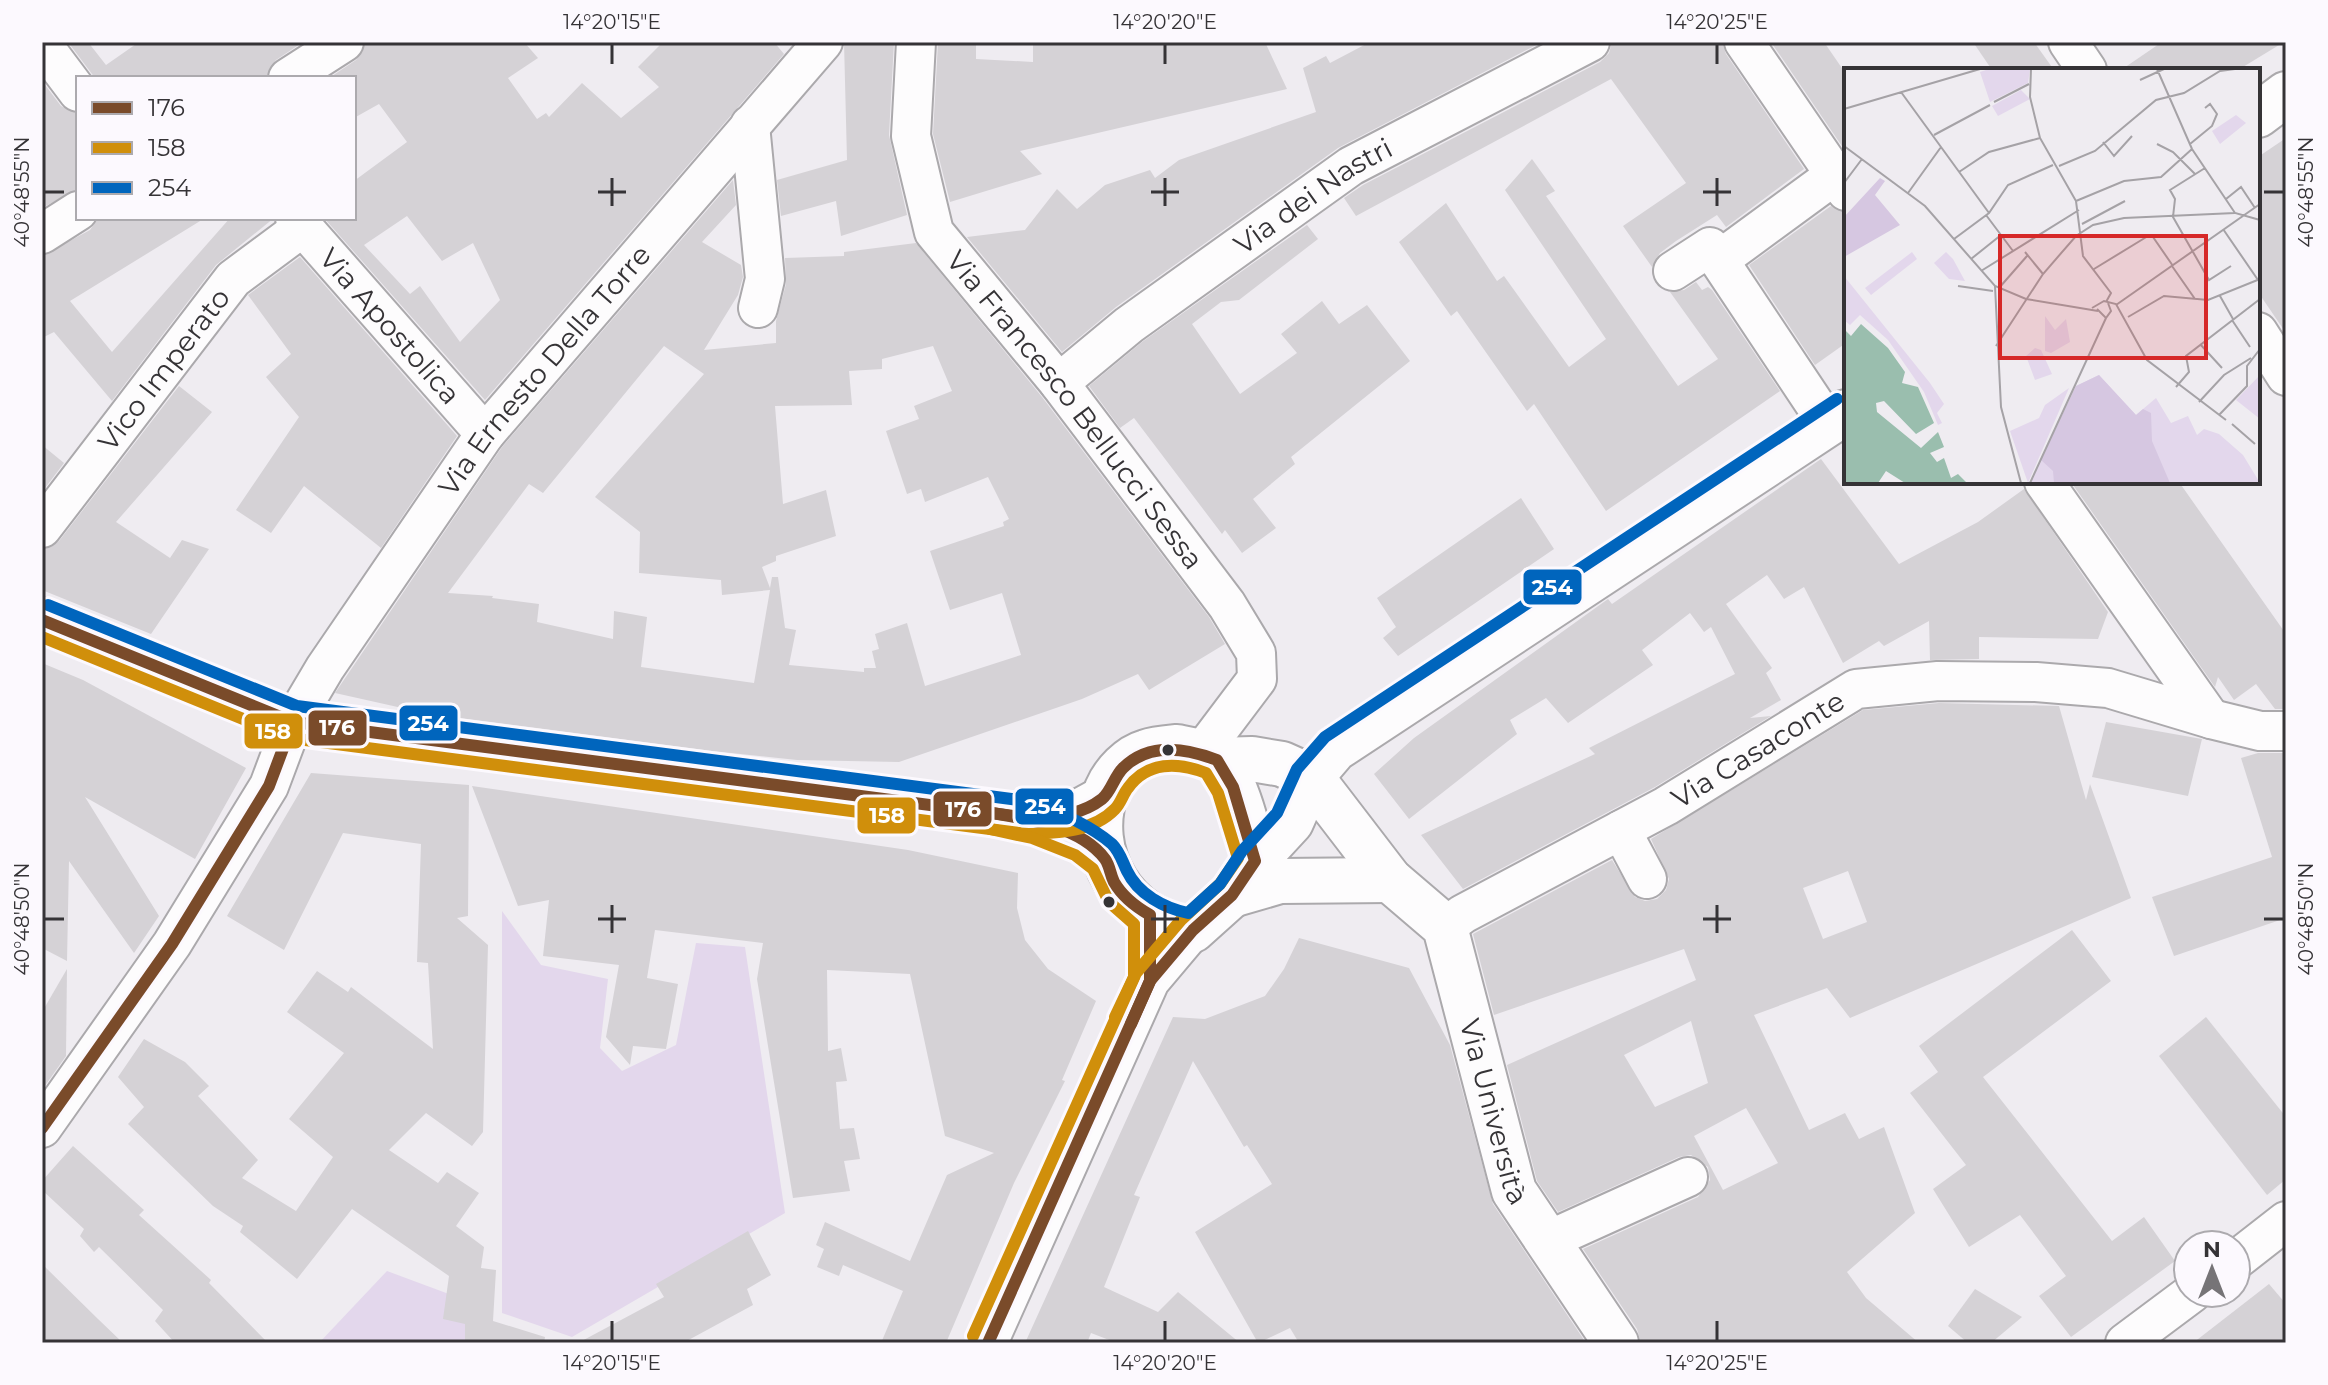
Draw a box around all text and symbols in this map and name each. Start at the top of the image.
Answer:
text: 14°20'15"E [563,10,661,34]
text: 14°20'20"E [1113,10,1217,34]
text: 14°20'25"E [1666,10,1768,34]
inset map [1844,68,2260,484]
legend [76,76,356,220]
text: 176 [148,93,185,122]
street label: Via dei Nastri [1227,131,1398,261]
text: 158 [148,133,186,162]
text: 40°48'55"N [10,137,34,247]
text: 40°48'55"N [2294,137,2318,247]
text: 254 [148,173,191,202]
street label: Via Ernesto Della Torre [431,238,658,502]
street label: Via Apostolica [312,241,468,411]
street label: Via Francesco Bellucci Sessa [939,244,1211,576]
street label: Vico Imperato [91,281,237,457]
line badge: 254 [1522,568,1583,606]
text: 254 [1531,574,1573,601]
street label: Via Casaconte [1665,683,1850,815]
line badge: 254 [398,704,459,742]
line badge: 176 [307,709,368,747]
text: 254 [407,710,449,737]
line badge: 158 [243,712,304,750]
text: 176 [319,714,355,741]
text: 158 [255,718,291,745]
unlabelled marker [1160,742,1176,758]
line badge: 254 [1014,787,1075,826]
line badge: 176 [932,790,993,828]
text: 254 [1024,793,1066,820]
line badge: 158 [856,796,917,835]
text: 176 [945,796,981,823]
text: 158 [869,802,905,829]
text: 40°48'50"N [10,863,34,975]
text: 40°48'50"N [2294,863,2318,975]
unlabelled marker [1101,894,1117,910]
street label: Via Università [1453,1015,1535,1211]
north arrow [2172,1229,2252,1309]
text: N [2203,1236,2221,1263]
text: 14°20'15"E [563,1351,661,1375]
text: 14°20'20"E [1113,1351,1217,1375]
text: 14°20'25"E [1666,1351,1768,1375]

